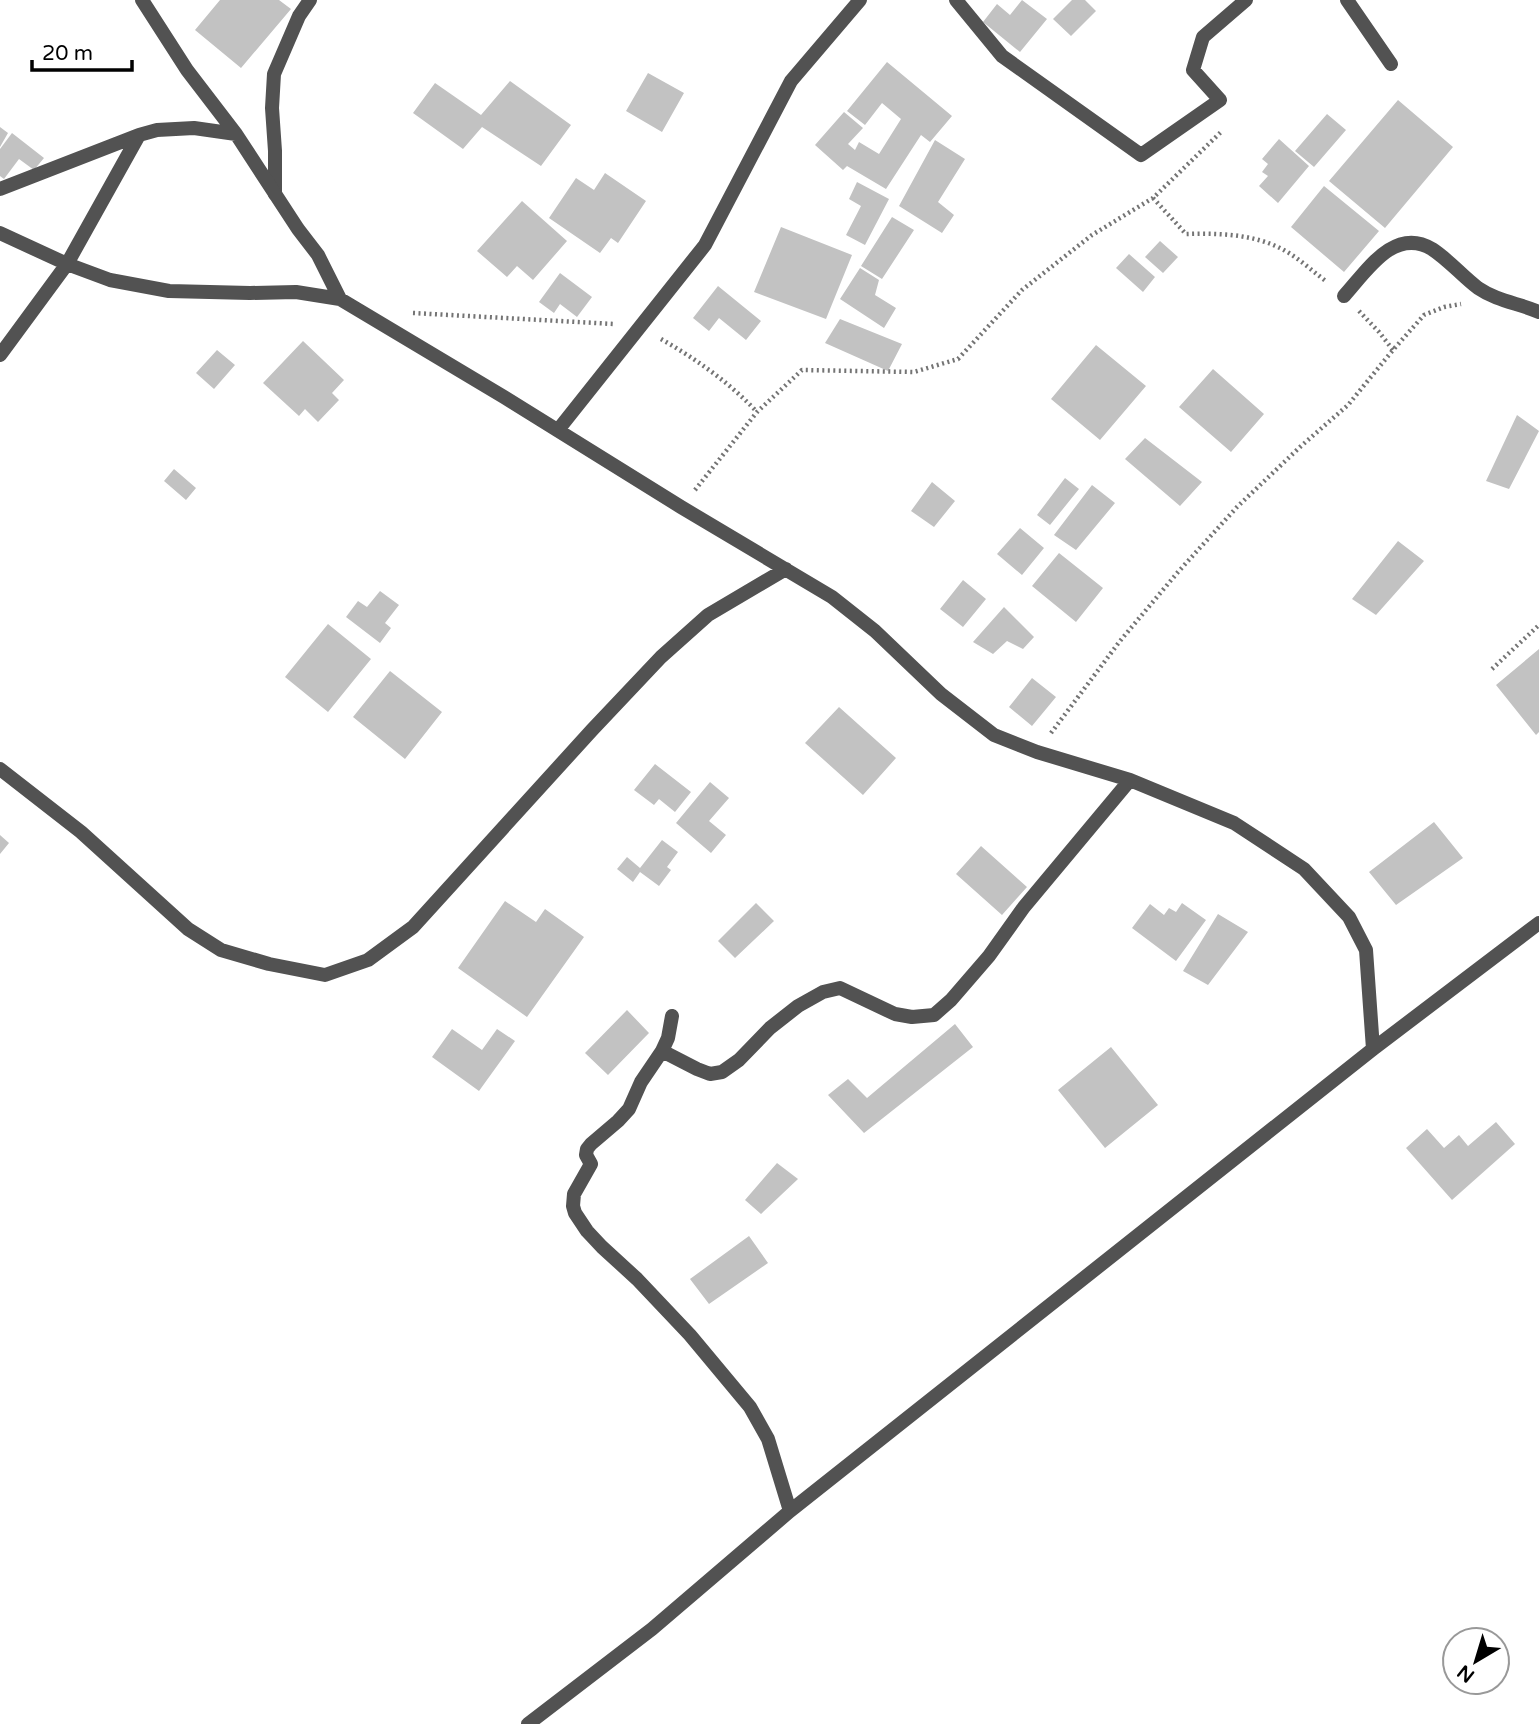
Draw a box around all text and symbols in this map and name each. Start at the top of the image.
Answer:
scale bar [32,28,131,72]
text: 20 m [42,41,93,66]
north arrow [1441,1626,1511,1696]
text: N [1453,1660,1479,1687]

